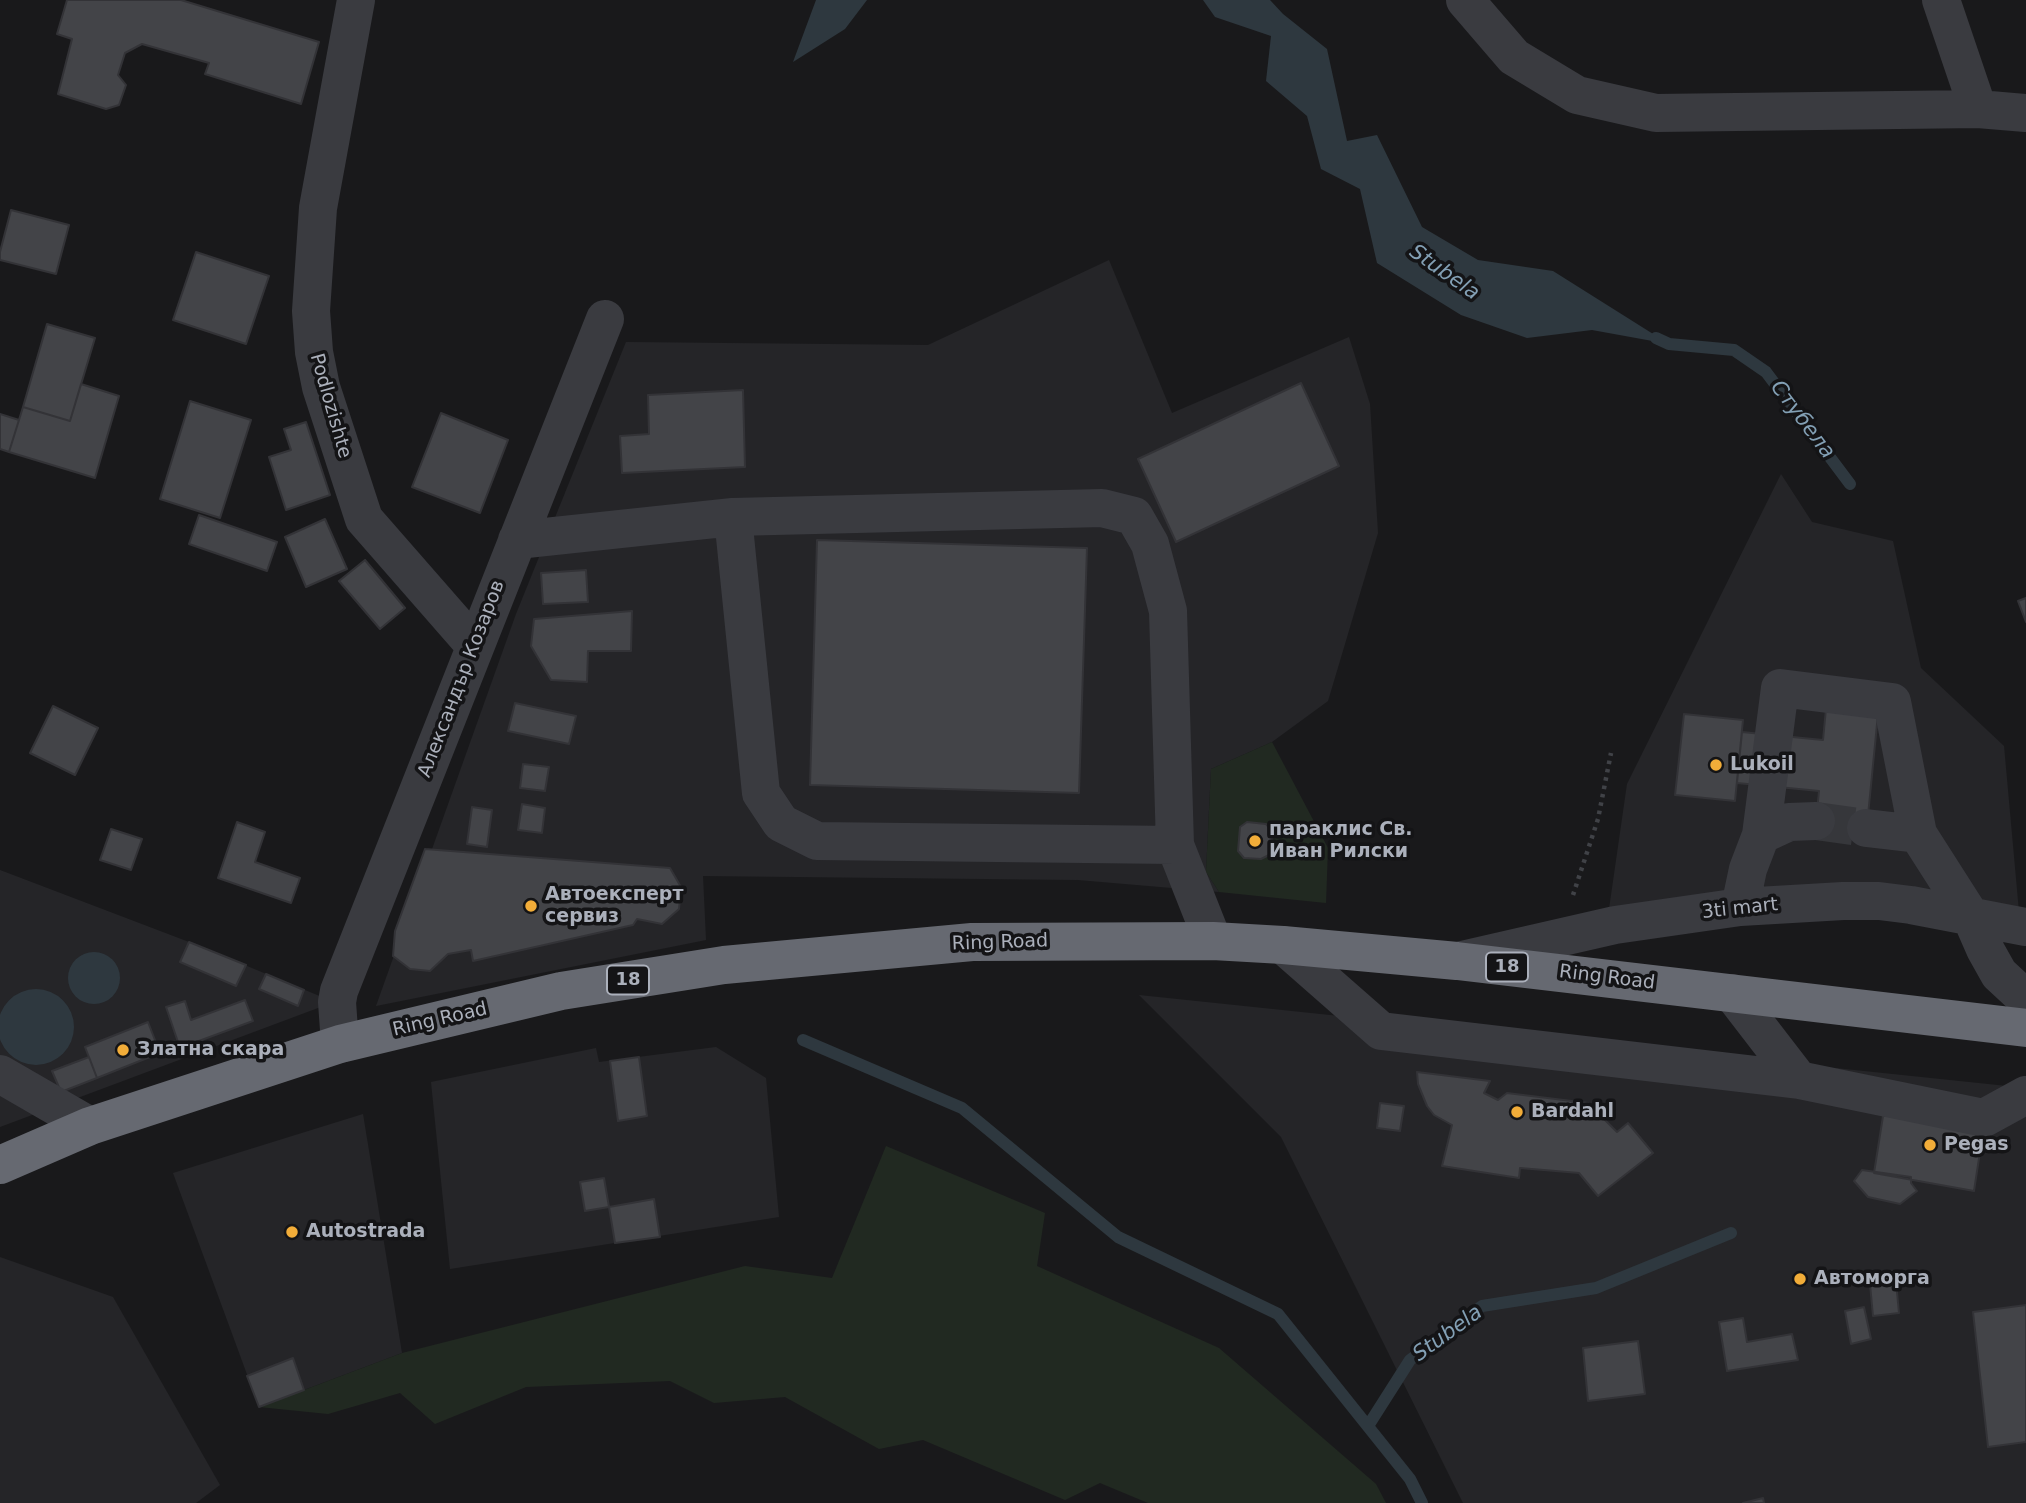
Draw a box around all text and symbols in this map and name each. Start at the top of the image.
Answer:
water label: Stubela [1404,240,1484,306]
street label: Podlozishte [304,351,356,461]
water label: Стубела [1764,376,1840,464]
street label: Александър Козаров [414,577,510,781]
place label: Lukoil [1730,754,1794,776]
marker: Lukoil [1708,757,1724,773]
place label: параклис Св. Иван Рилски [1269,819,1413,863]
marker: параклис Св. Иван Рилски [1247,833,1263,849]
place label: Автоексперт сервиз [545,884,683,928]
street label: 3ti mart [1701,894,1779,924]
marker: Автоексперт сервиз [523,898,539,914]
street label: Ring Road [951,930,1049,956]
road number: 18 [1486,952,1528,982]
street label: Ring Road [1558,961,1656,995]
road number: 18 [607,965,649,995]
street label: Ring Road [391,998,489,1042]
place label: Златна скара [137,1039,284,1061]
marker: Златна скара [115,1042,131,1058]
place label: Bardahl [1531,1101,1614,1123]
marker: Bardahl [1509,1104,1525,1120]
place label: Pegas [1944,1134,2009,1156]
marker: Pegas [1922,1137,1938,1153]
place label: Autostrada [306,1221,425,1243]
marker: Autostrada [284,1224,300,1240]
place label: Автоморга [1814,1268,1930,1290]
marker: Автоморга [1792,1271,1808,1287]
water label: Stubela [1408,1300,1488,1368]

